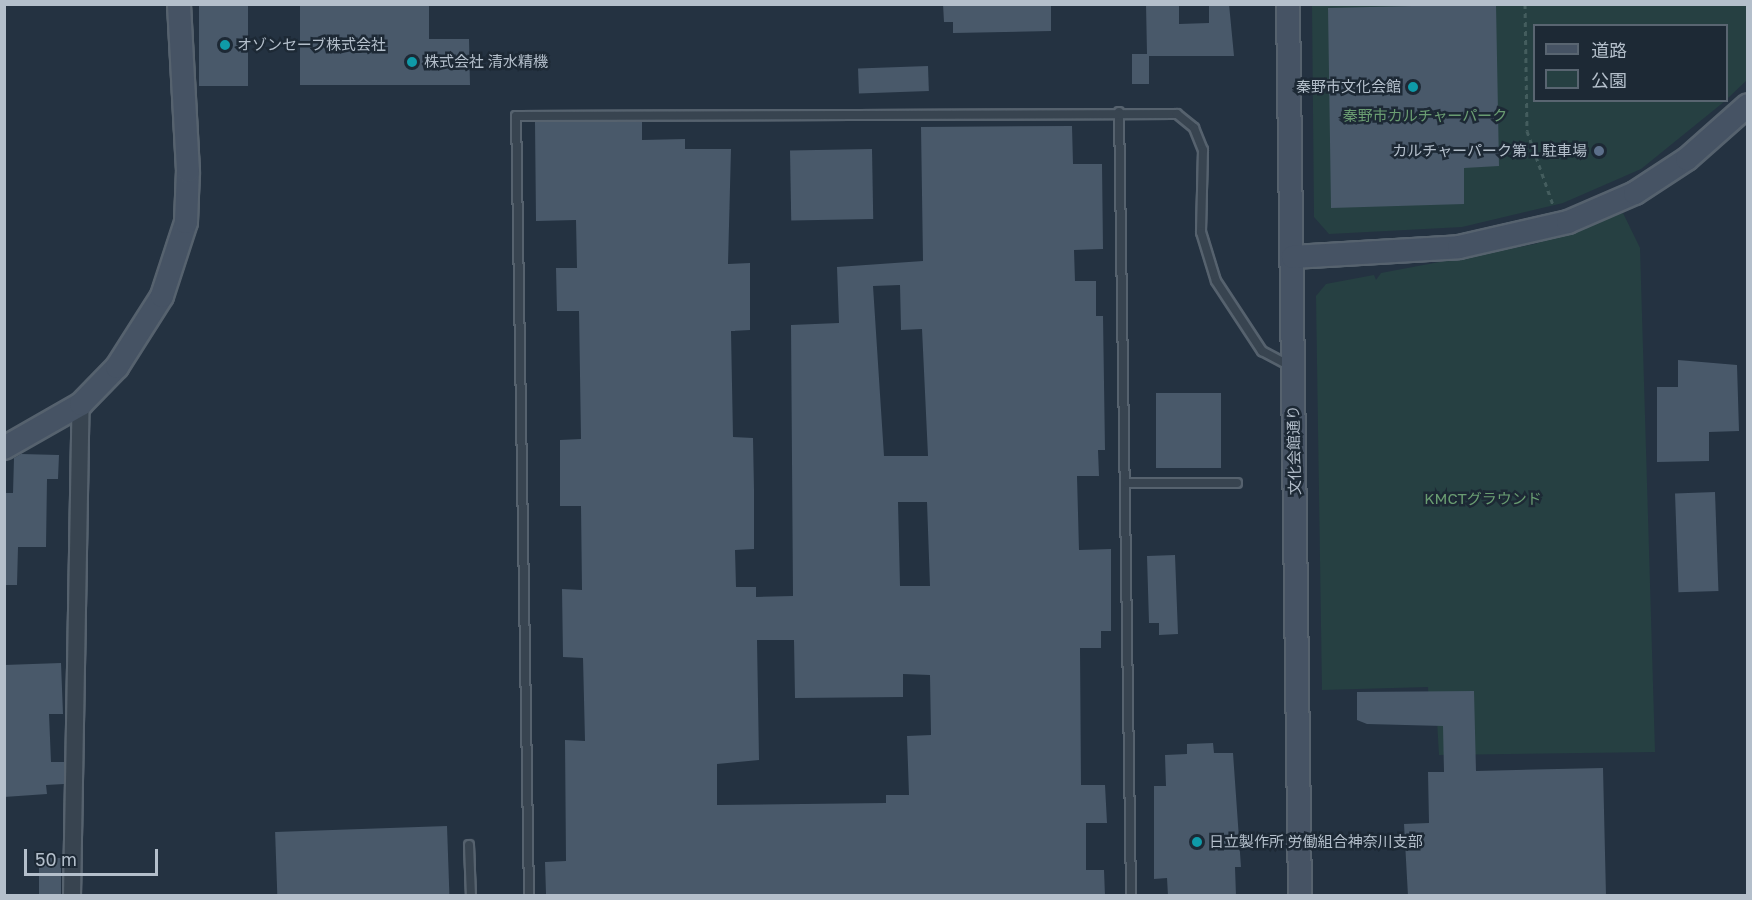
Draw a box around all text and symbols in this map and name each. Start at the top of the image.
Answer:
legend [1533,24,1728,102]
place label: オゾンセーブ株式会社 [237,36,387,54]
marker: オゾンセーブ株式会社 [218,38,232,52]
text: 道路 [1591,39,1627,61]
place label: 株式会社 清水精機 [424,53,548,71]
marker: 株式会社 清水精機 [405,55,419,69]
text: 公園 [1591,69,1627,91]
place label: 秦野市文化会館 [1296,78,1401,96]
marker: 秦野市文化会館 [1406,80,1420,94]
park label: 秦野市カルチャーパーク [1343,107,1507,125]
place label: カルチャーパーク第１駐車場 [1392,142,1587,160]
marker: カルチャーパーク第１駐車場 [1592,144,1606,158]
street label: 文化会館通り [1284,405,1304,495]
park label: KMCTグラウンド [1424,490,1542,508]
place label: 日立製作所 労働組合神奈川支部 [1209,833,1423,851]
marker: 日立製作所 労働組合神奈川支部 [1190,835,1204,849]
scale bar [27,837,160,875]
text: 50 m [35,848,77,870]

